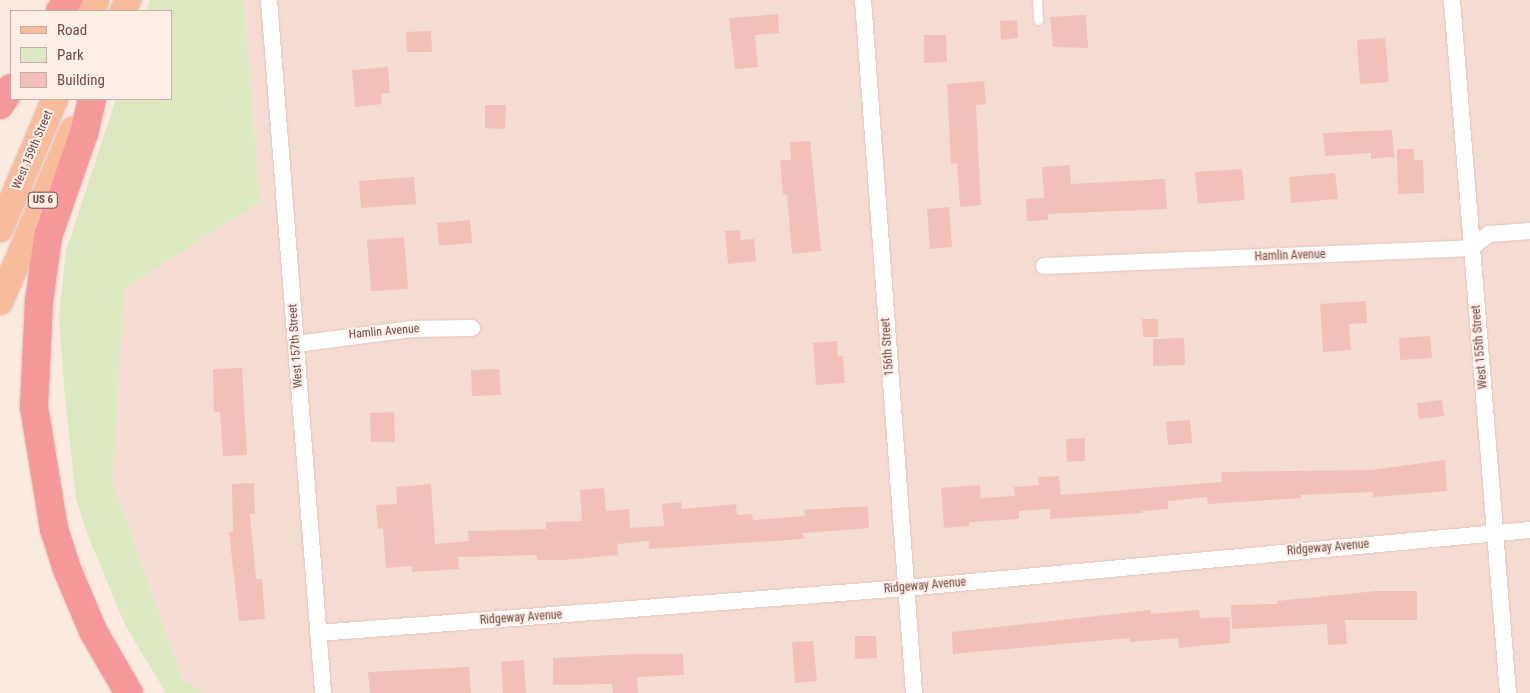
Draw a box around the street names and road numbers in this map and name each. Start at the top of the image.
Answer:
street label: West 159th Street [10,108,56,192]
road number: US 6 [27,192,59,208]
street label: Hamlin Avenue [1254,248,1326,264]
street label: West 157th Street [286,303,306,389]
street label: West 155th Street [1469,304,1491,390]
street label: 156th Street [879,318,897,376]
street label: Hamlin Avenue [348,322,420,342]
street label: Ridgeway Avenue [1286,537,1370,559]
street label: Ridgeway Avenue [883,575,967,597]
street label: Ridgeway Avenue [479,608,563,628]

